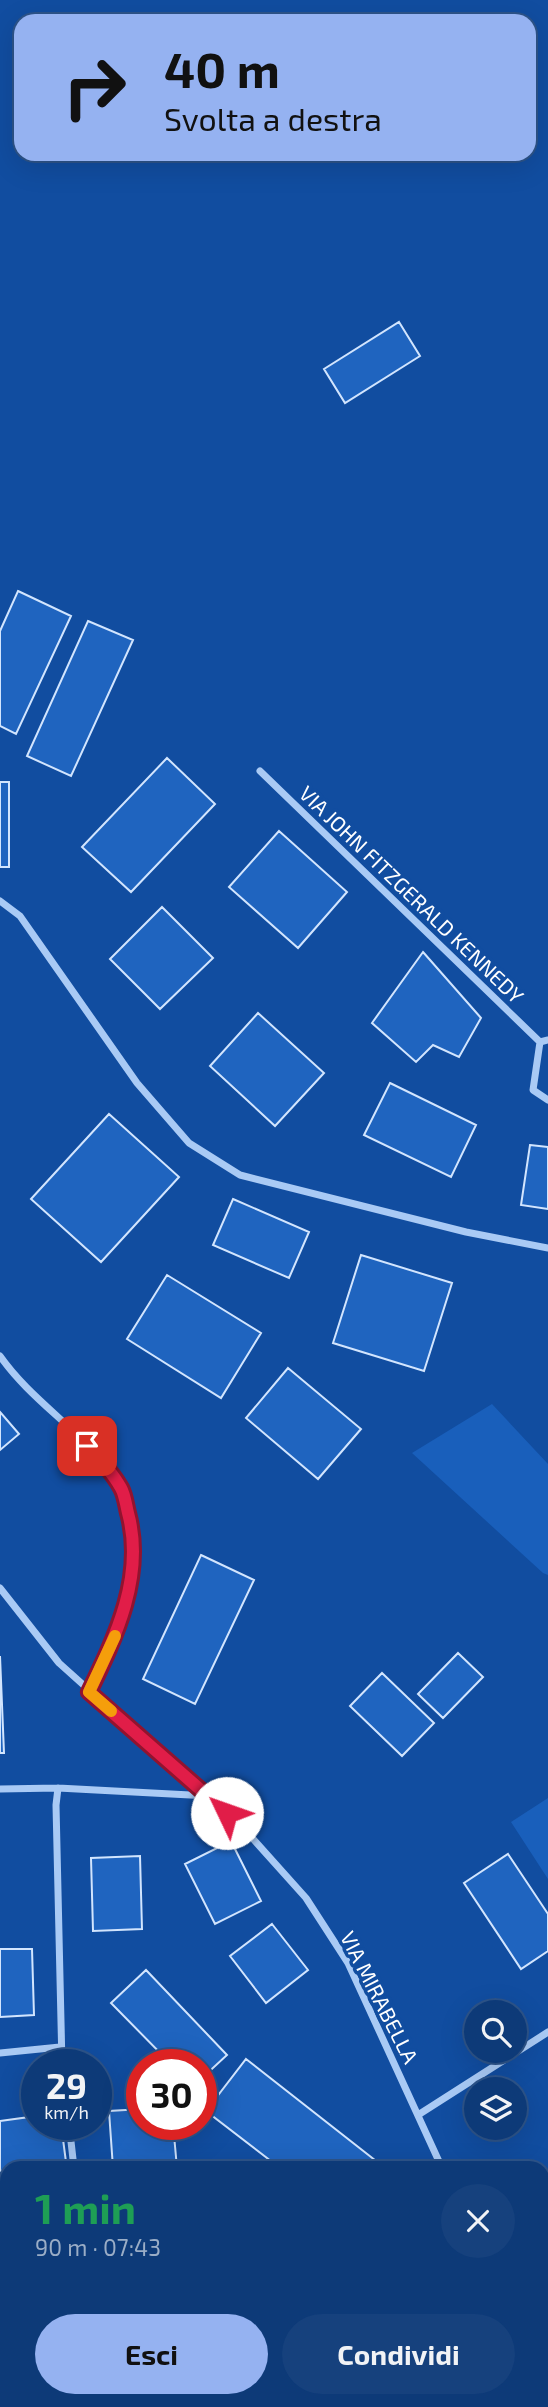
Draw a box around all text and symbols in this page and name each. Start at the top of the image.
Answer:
text: 40 m [164,39,280,98]
icon: right [49,42,140,133]
text: Svolta a destra [164,99,382,137]
street label: VIA JOHN FITZGERALD KENNEDY [295,780,529,1008]
pin [57,1416,117,1476]
icon: arrive [68,1427,106,1465]
position arrow [190,1776,264,1850]
street label: VIA MIRABELLA [336,1927,424,2067]
map controls [464,2000,527,2140]
button: search [464,2000,527,2063]
speed limit sign: 30 [126,2049,217,2140]
text: 29 [46,2064,87,2106]
button: layers [464,2077,527,2140]
text: km/h [44,2101,89,2123]
text: 1 min [35,2182,136,2232]
button: close [441,2184,515,2258]
text: 90 m · 07:43 [35,2233,161,2261]
button: Esci [35,2314,268,2394]
button: Condividi [282,2314,515,2394]

